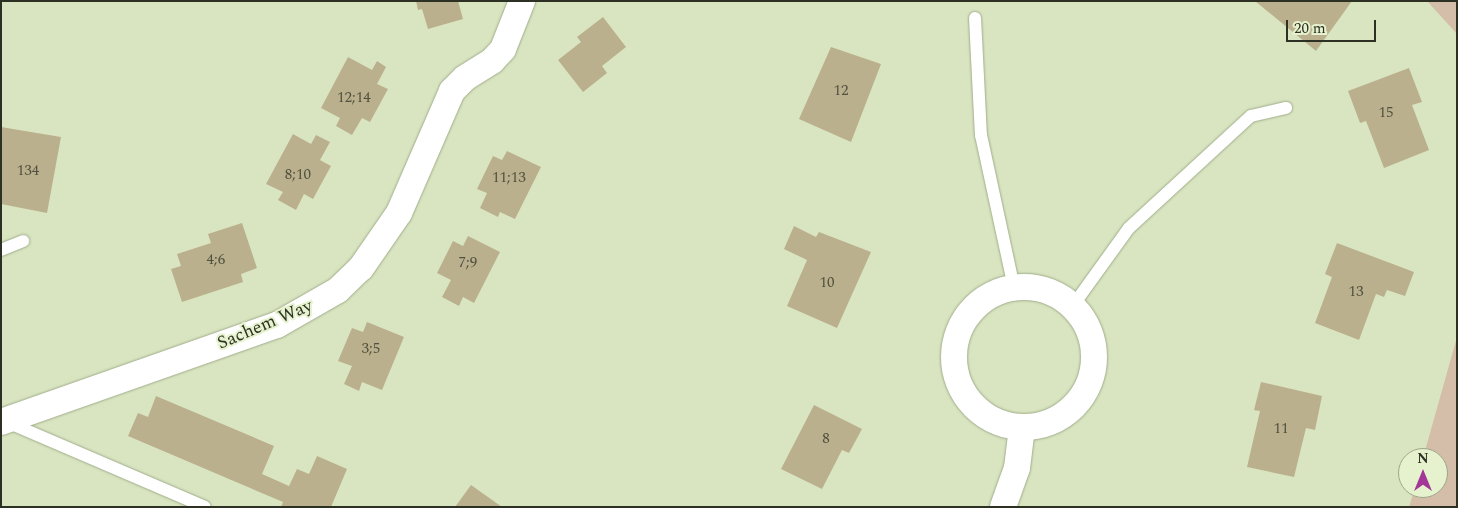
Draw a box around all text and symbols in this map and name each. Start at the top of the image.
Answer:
scale bar [1288,10,1378,42]
text: 20 m [1294,17,1326,40]
house number: 12 [834,82,848,100]
house number: 12;14 [337,89,371,107]
house number: 15 [1379,104,1393,122]
house number: 134 [17,162,39,180]
house number: 8;10 [285,166,311,184]
house number: 11;13 [492,169,526,187]
house number: 4;6 [207,251,225,269]
house number: 7;9 [459,254,477,272]
house number: 10 [820,274,834,292]
house number: 13 [1349,283,1363,301]
street label: Sachem Way [214,295,316,355]
house number: 3;5 [362,340,380,358]
house number: 11 [1274,420,1288,438]
house number: 8 [822,430,830,448]
north arrow [1398,448,1448,498]
text: N [1417,448,1429,469]

